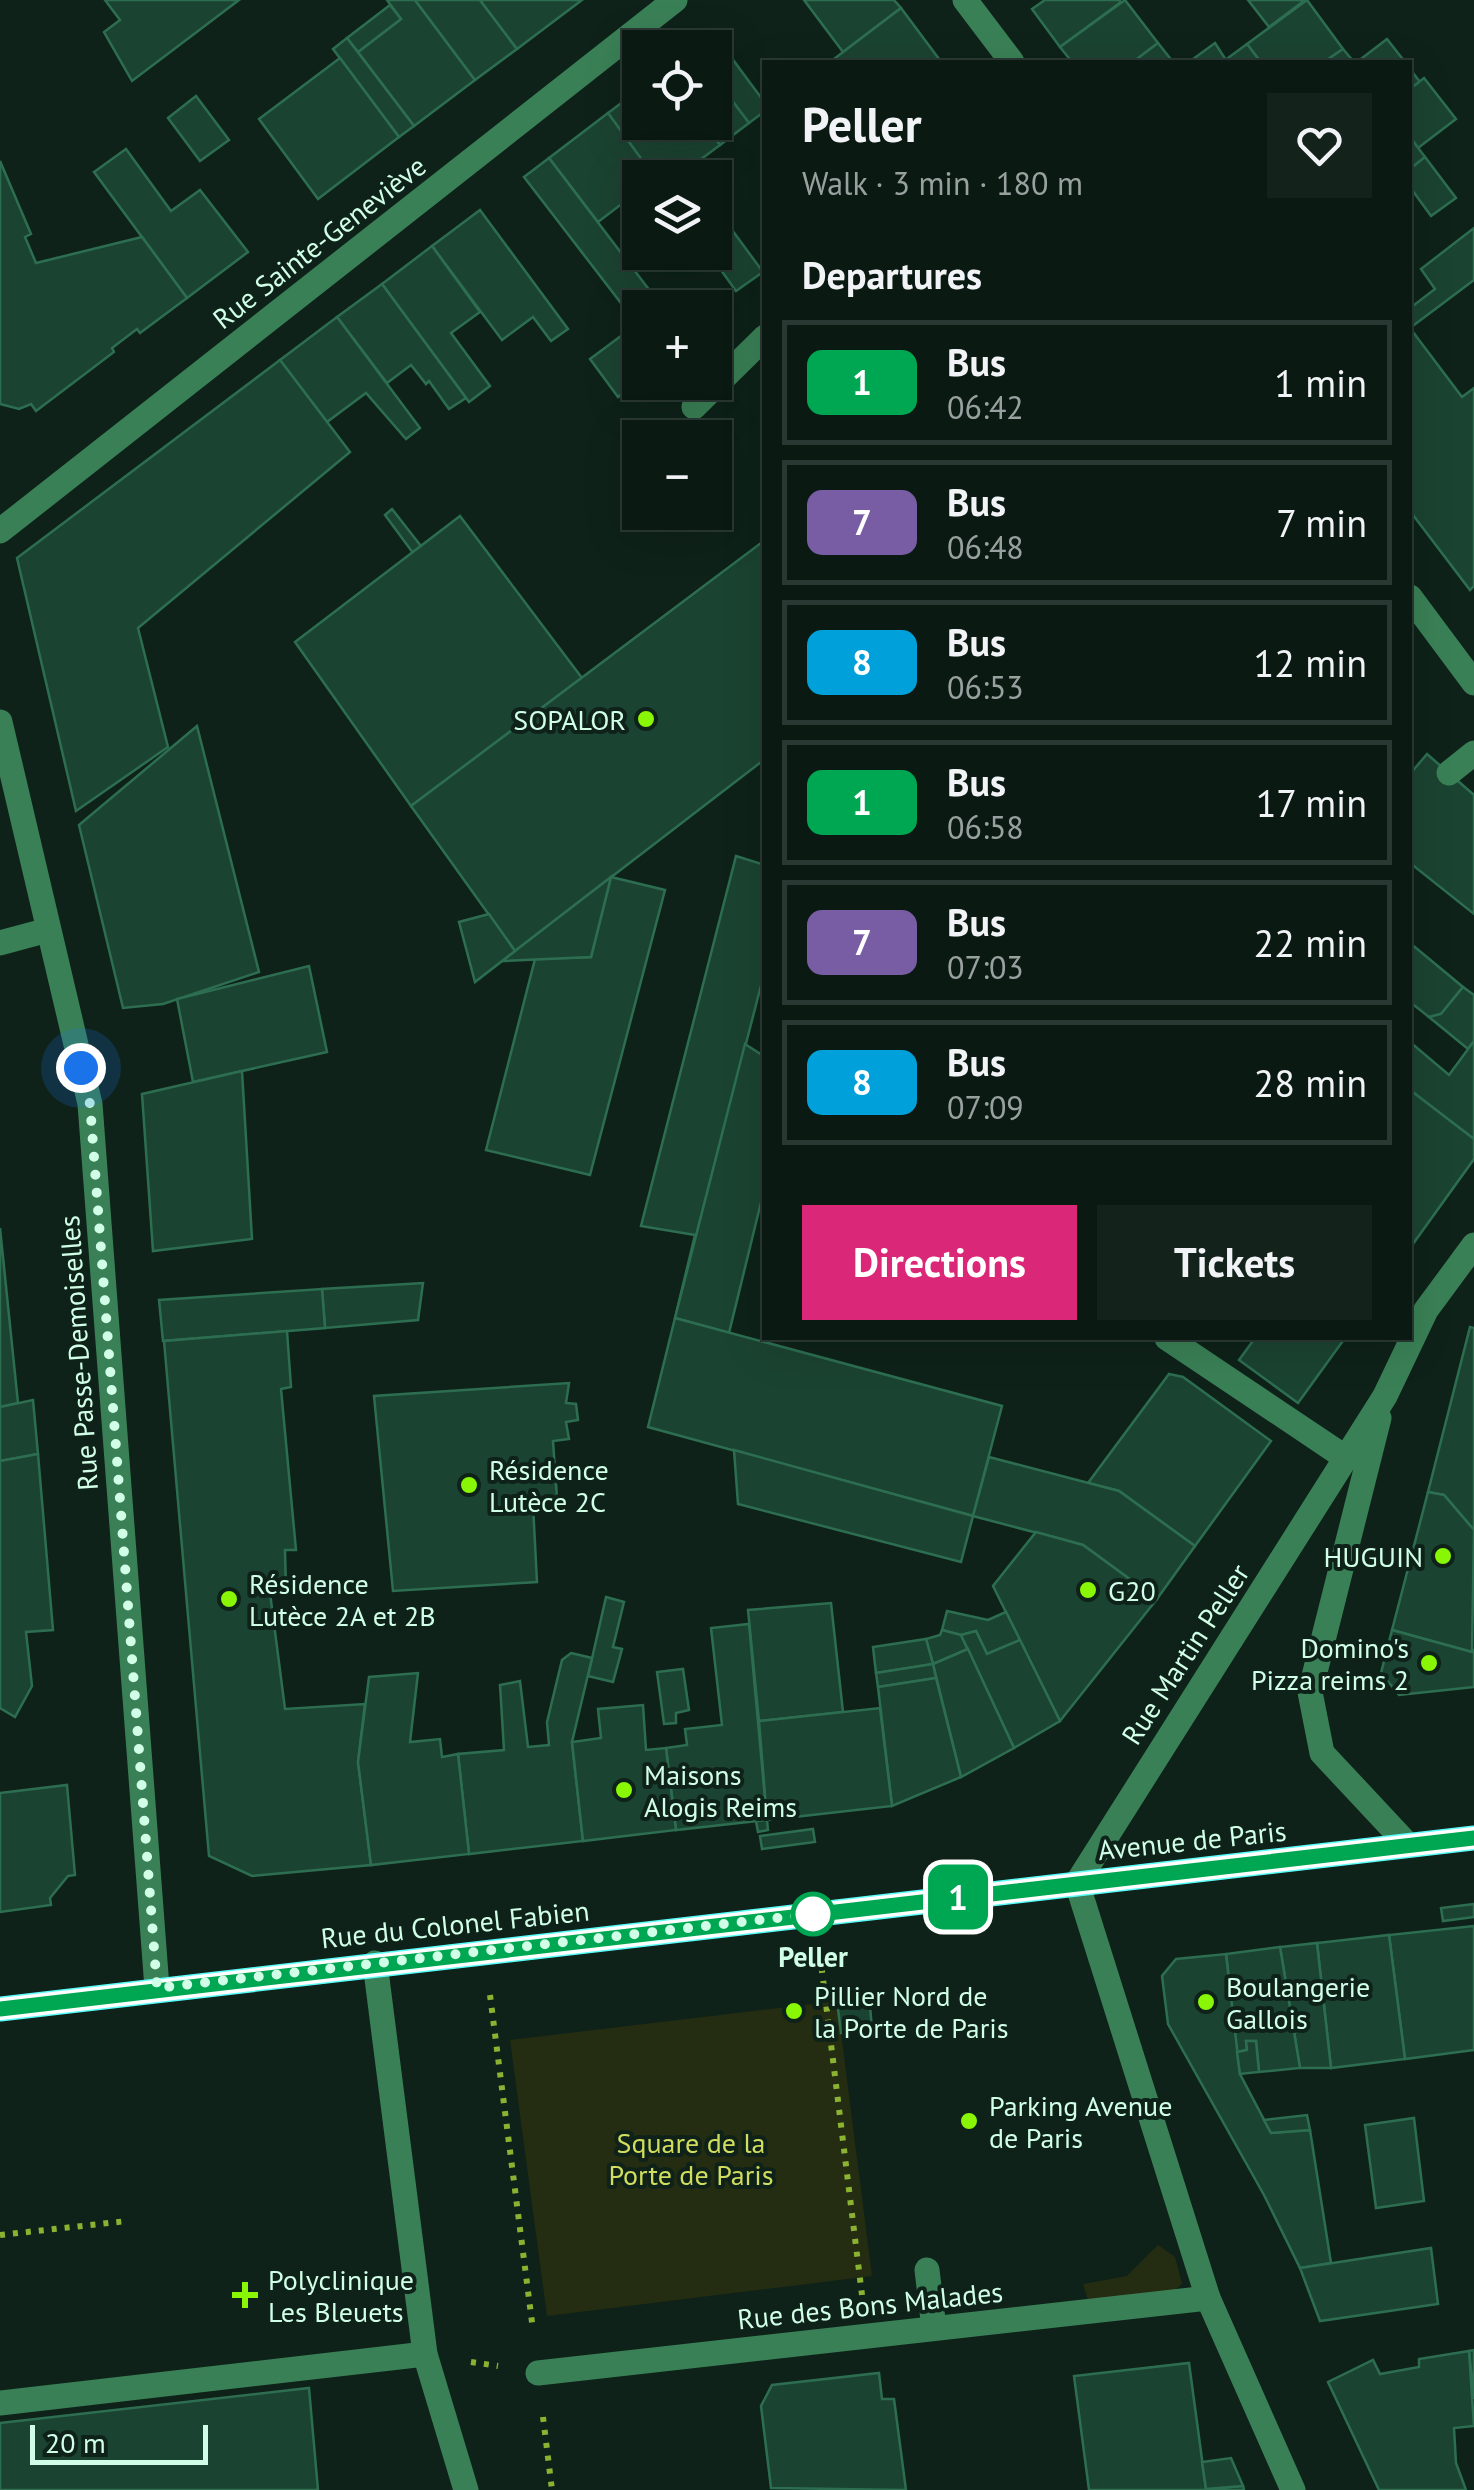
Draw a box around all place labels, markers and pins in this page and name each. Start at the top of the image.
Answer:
place label: SOPALOR [513,701,626,738]
marker: SOPALOR [635,708,657,730]
place label: Résidence Lutèce 2C [489,1451,609,1520]
marker: Résidence Lutèce 2C [458,1474,480,1496]
place label: HUGUIN [1324,1538,1423,1575]
marker: HUGUIN [1432,1545,1454,1567]
place label: Résidence Lutèce 2A et 2B [249,1565,436,1634]
place label: G20 [1108,1572,1156,1609]
marker: G20 [1077,1579,1099,1601]
marker: Résidence Lutèce 2A et 2B [218,1588,240,1610]
place label: Domino's Pizza reims 2 [1251,1629,1409,1698]
marker: Domino's Pizza reims 2 [1418,1652,1440,1674]
place label: Maisons Alogis Reims [644,1756,797,1825]
marker: Maisons Alogis Reims [613,1779,635,1801]
marker: Peller [792,1893,834,1935]
place label: Peller [778,1938,848,1975]
place label: Boulangerie Gallois [1226,1968,1370,2037]
place label: Pillier Nord de la Porte de Paris [814,1977,1009,2046]
marker: Boulangerie Gallois [1195,1991,1217,2013]
marker: Pillier Nord de la Porte de Paris [783,2000,805,2022]
place label: Parking Avenue de Paris [989,2087,1172,2156]
marker: Parking Avenue de Paris [958,2110,980,2132]
place label: Polyclinique Les Bleuets [268,2261,414,2330]
marker: Polyclinique Les Bleuets [232,2282,258,2308]

